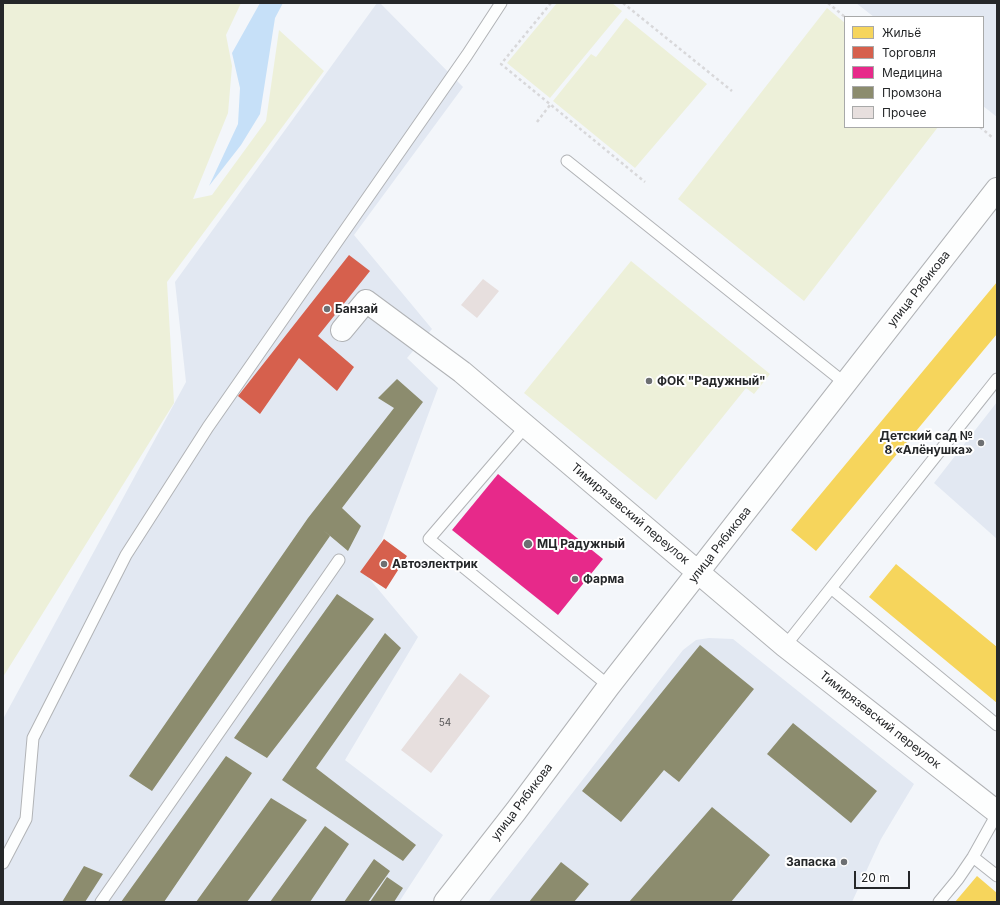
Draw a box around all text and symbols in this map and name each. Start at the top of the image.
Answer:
legend [844,16,984,128]
text: Жильё [882,25,921,40]
text: Торговля [882,45,936,60]
text: Медицина [882,65,943,80]
text: Промзона [882,85,942,100]
text: Прочее [882,105,927,120]
street label: улица Рябикова [885,248,953,330]
place label: Банзай [335,302,378,316]
marker: Банзай [322,304,332,314]
place label: ФОК "Радужный" [657,374,766,388]
marker: ФОК "Радужный" [644,376,654,386]
place label: Детский сад № 8 «Алёнушка» [880,429,973,457]
marker: Детский сад № 8 «Алёнушка» [976,438,986,448]
street label: Тимирязевский переулок [568,460,692,568]
street label: улица Рябикова [686,504,754,586]
place label: МЦ Радужный [537,537,625,551]
marker: МЦ Радужный [522,538,534,550]
place label: Автоэлектрик [392,557,478,571]
marker: Автоэлектрик [379,559,389,569]
place label: Фарма [583,572,624,586]
marker: Фарма [570,574,580,584]
street label: Тимирязевский переулок [816,668,944,772]
house number: 54 [439,717,451,729]
street label: улица Рябикова [488,761,556,843]
place label: Запаска [786,855,836,869]
marker: Запаска [839,857,849,867]
scale bar [856,863,912,889]
text: 20 m [861,870,890,885]

